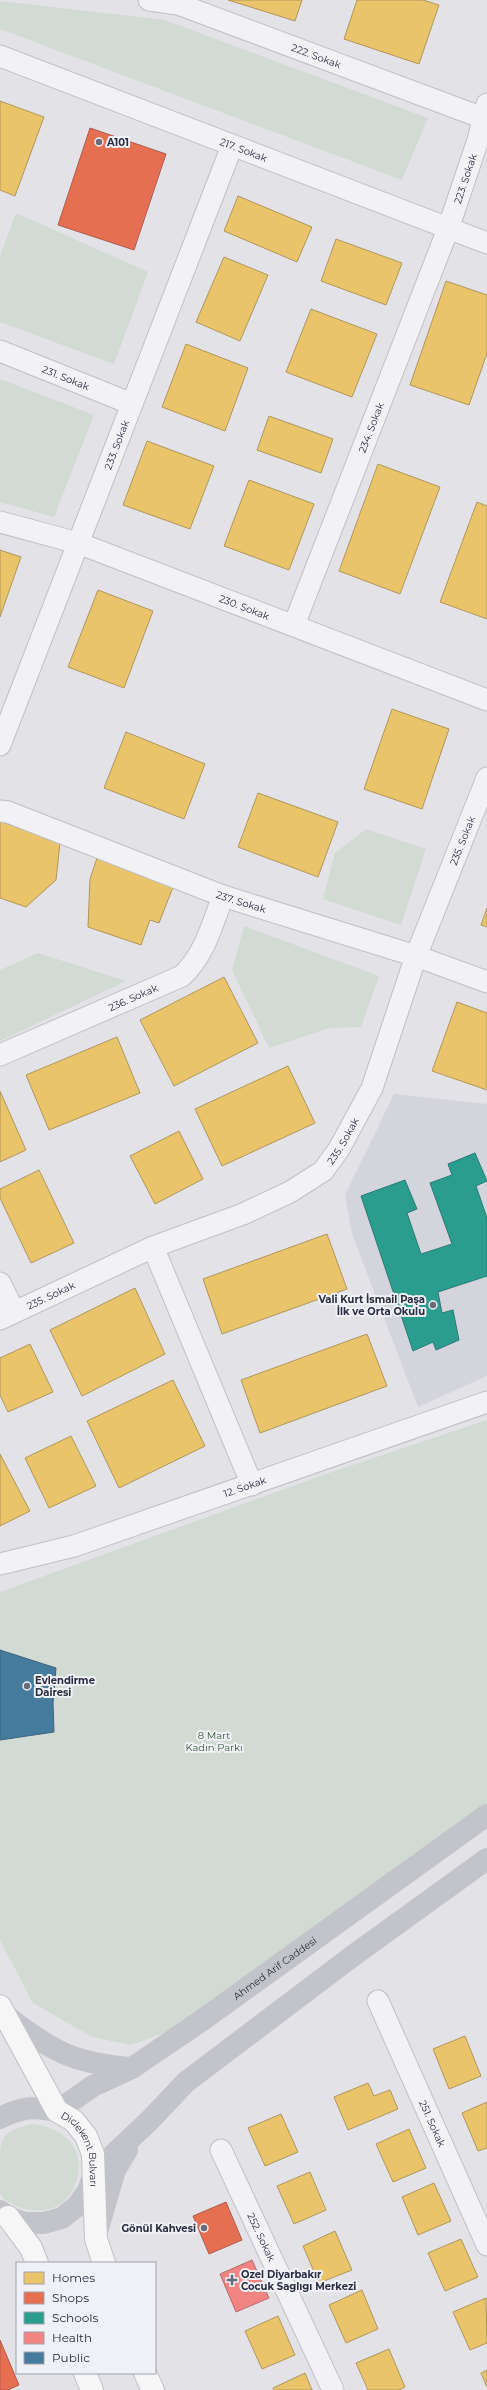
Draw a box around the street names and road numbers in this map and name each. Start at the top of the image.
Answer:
street label: 222. Sokak [290,41,343,71]
street label: 217. Sokak [218,135,269,165]
street label: 223. Sokak [451,152,480,206]
street label: 231. Sokak [40,363,91,393]
street label: 234. Sokak [356,400,387,455]
street label: 233. Sokak [101,418,132,471]
street label: 230. Sokak [217,592,271,623]
street label: 235. Sokak [447,814,478,867]
street label: 237. Sokak [214,888,268,916]
street label: 236. Sokak [107,981,160,1014]
street label: 235. Sokak [324,1116,362,1167]
street label: 235. Sokak [25,1279,77,1313]
street label: 12. Sokak [222,1473,268,1500]
street label: Ahmed Arif Caddesi [231,1934,319,2003]
street label: 251. Sokak [416,2098,448,2149]
street label: Diclekent Bulvarı [59,2109,100,2187]
street label: 252. Sokak [244,2211,278,2264]

